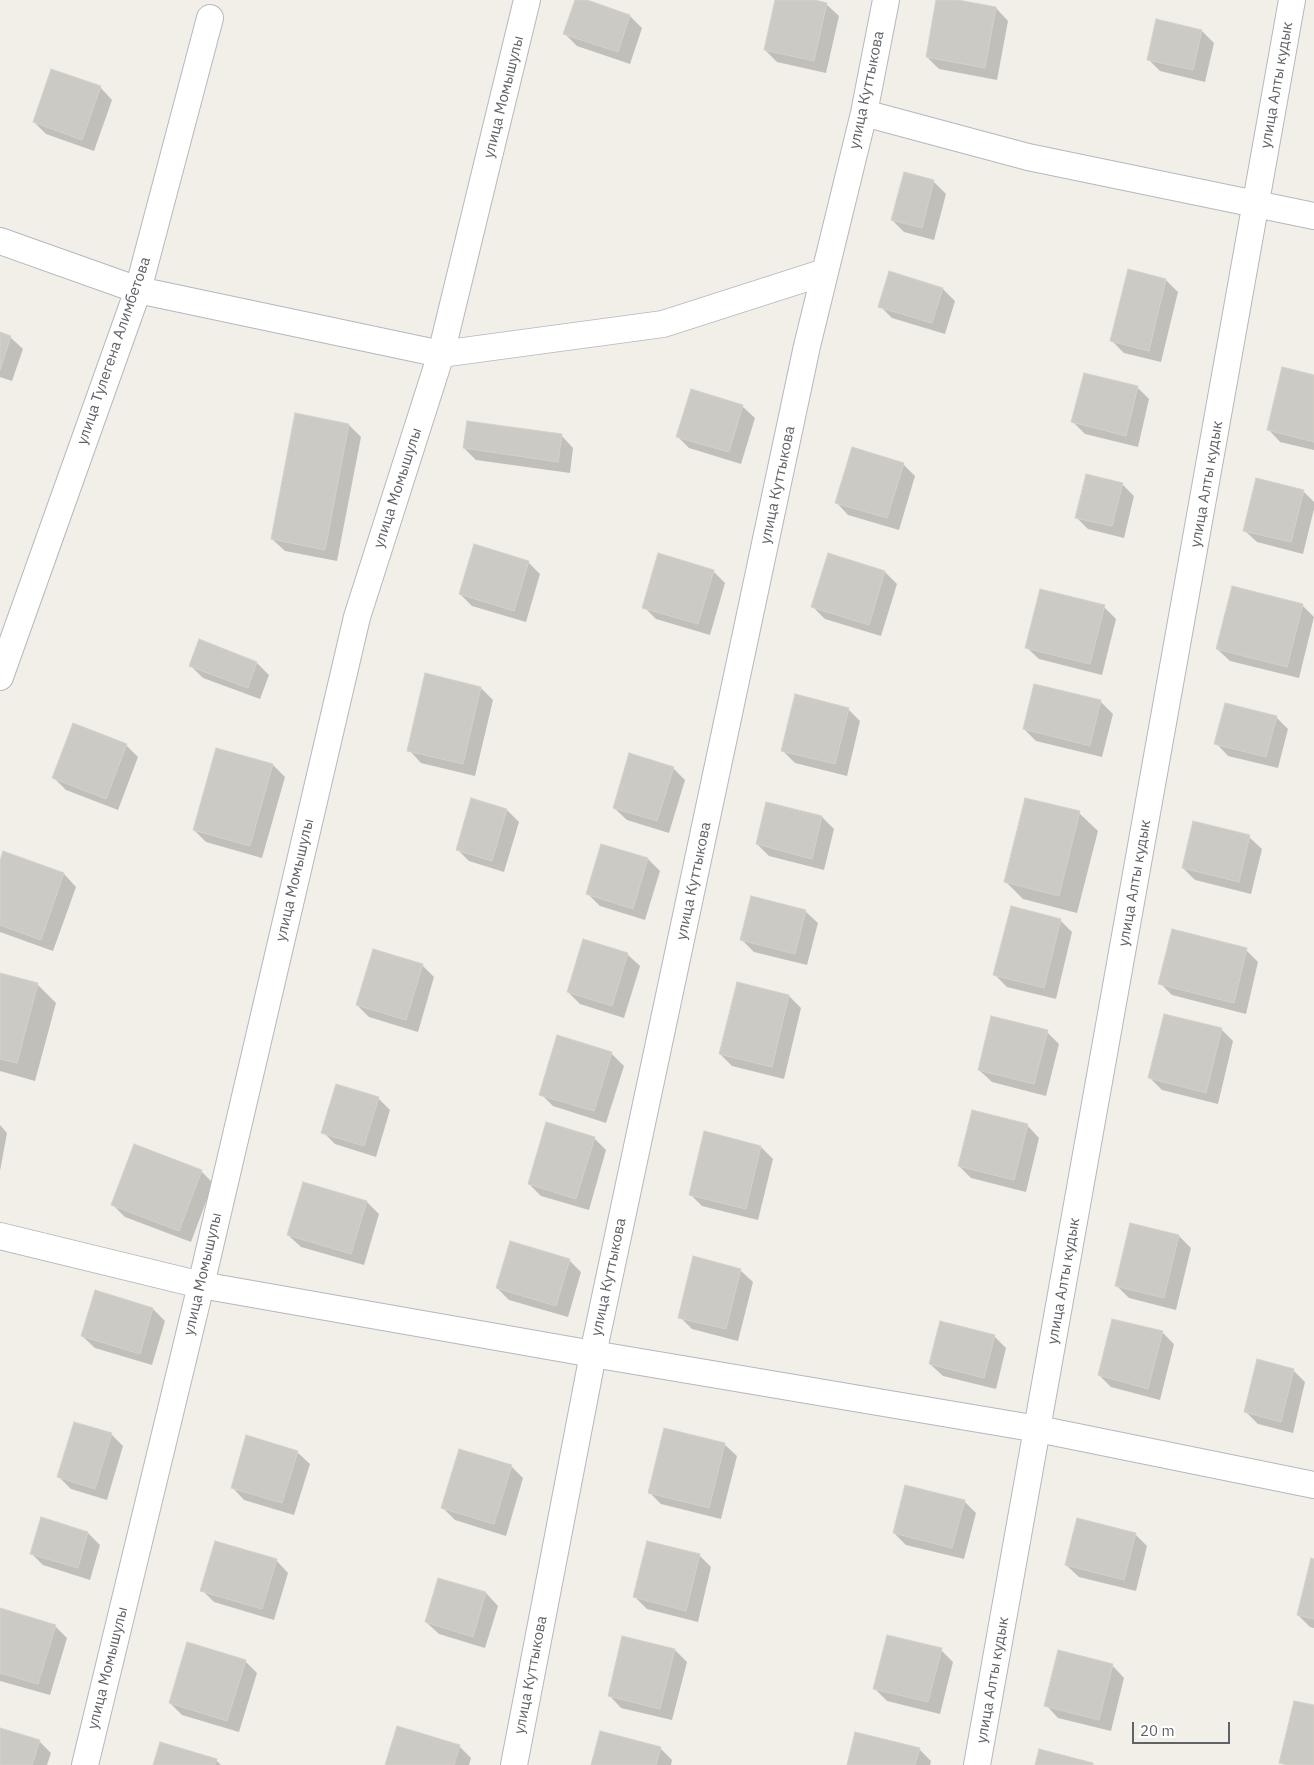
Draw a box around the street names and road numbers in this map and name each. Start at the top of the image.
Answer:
street label: улица Алты кудык [1257,20,1297,150]
street label: улица Куттыкова [846,29,888,151]
street label: улица Момышулы [480,34,528,160]
street label: улица Тулегена Алимбетова [73,255,155,447]
street label: улица Алты кудык [1187,419,1227,549]
street label: улица Куттыкова [757,424,799,546]
street label: улица Момышулы [370,426,426,550]
street label: улица Момышулы [272,817,318,943]
street label: улица Алты кудык [1115,818,1155,948]
street label: улица Куттыкова [673,820,715,942]
street label: улица Момышулы [180,1211,226,1337]
street label: улица Куттыкова [588,1216,630,1338]
street label: улица Алты кудык [1044,1216,1084,1346]
street label: улица Момышулы [84,1605,132,1731]
street label: улица Куттыкова [511,1614,551,1736]
street label: улица Алты кудык [973,1615,1013,1745]

